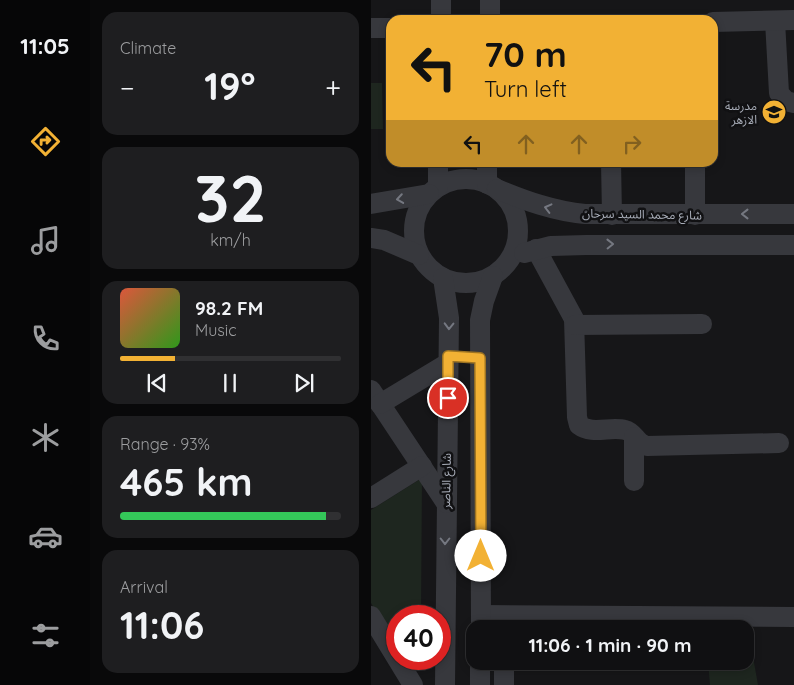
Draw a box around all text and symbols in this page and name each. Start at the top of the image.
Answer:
text: 11:05 [20,32,70,60]
text: 70 m [484,32,567,76]
icon: left [401,35,466,100]
text: Climate [120,38,176,58]
text: 19° [204,62,256,110]
text: − [120,70,135,105]
text: + [325,70,341,105]
text: Turn left [484,75,567,103]
place label: مدرسة الازهر [725,98,757,127]
school or university icon: مدرسة الازهر [761,99,787,125]
icon: directions [28,124,63,159]
icon: left [459,130,487,158]
icon: ahead [512,130,540,158]
icon: ahead [565,130,593,158]
icon: right [618,130,646,158]
text: 32 [195,157,266,238]
one-way arrow [396,194,404,204]
one-way arrow [544,203,553,214]
street label: شارع محمد السيد سرحان [582,205,702,225]
one-way arrow [741,209,748,219]
icon: music [28,223,63,258]
text: km/h [210,230,251,250]
one-way arrow [607,239,615,250]
text: 98.2 FM [195,296,263,320]
text: Music [195,320,237,340]
icon: phone [28,321,63,356]
one-way arrow [444,323,454,331]
icon: previous [143,369,171,397]
icon: pause [216,369,244,397]
icon: next [290,369,318,397]
pin [427,377,469,419]
icon: arrive [434,384,462,412]
icon: climate [28,420,63,455]
text: Range · 93% [120,434,210,454]
street label: شارع الناصر [438,453,456,510]
text: 465 km [120,458,253,506]
icon: car [28,519,63,554]
position arrow [454,529,506,581]
one-way arrow [440,538,450,546]
text: Arrival [120,577,168,597]
text: 11:06 [120,601,204,649]
speed limit sign: 40 [386,605,451,670]
icon: filters [28,618,63,653]
text: 11:06 · 1 min · 90 m [528,633,692,657]

